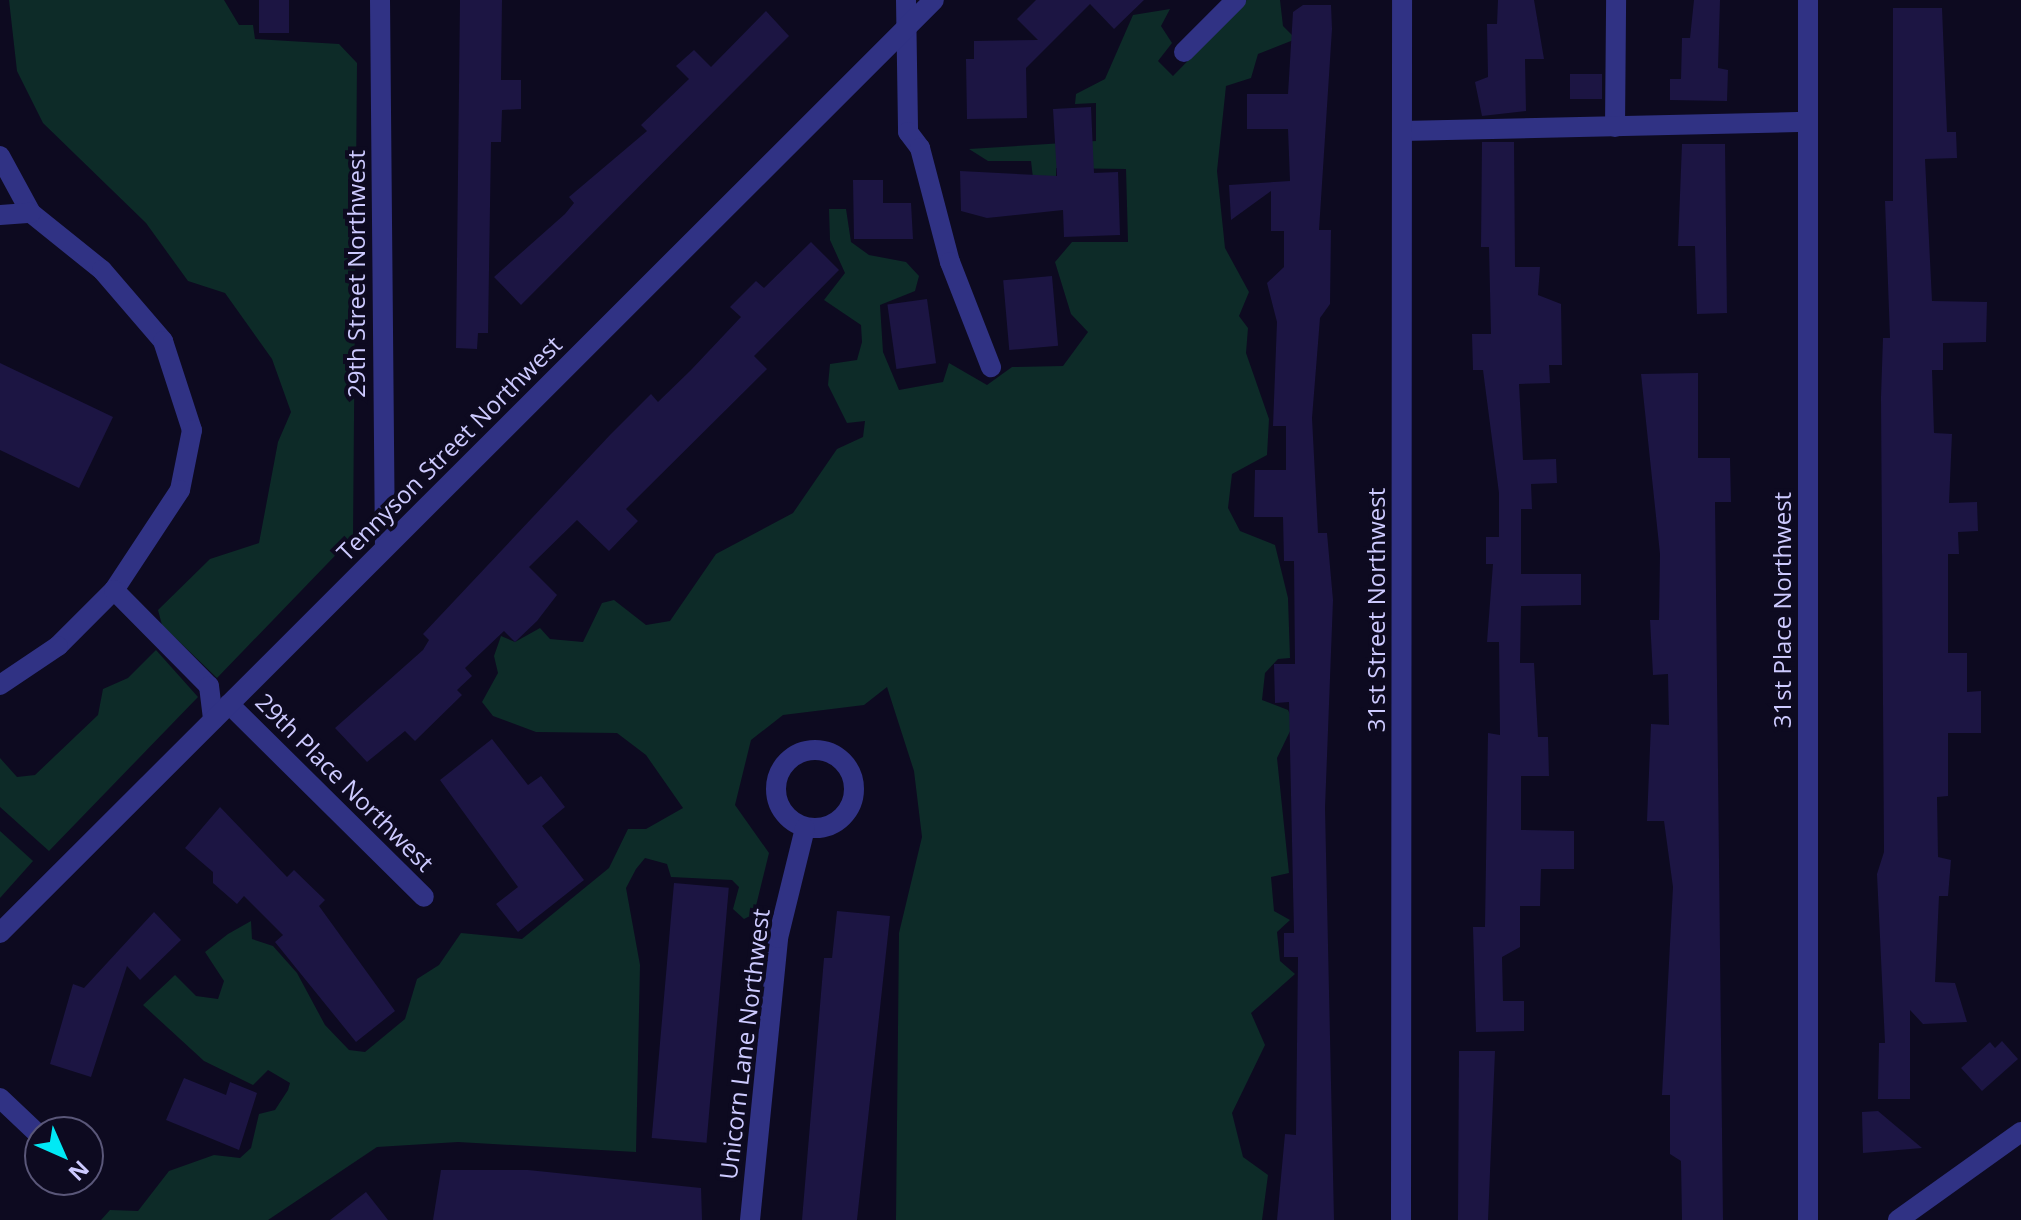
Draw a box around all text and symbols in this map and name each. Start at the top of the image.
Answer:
street label: 29th Street Northwest [342,150,370,398]
street label: Tennyson Street Northwest [331,330,567,566]
street label: 31st Street Northwest [1362,488,1390,732]
street label: 31st Place Northwest [1768,492,1796,728]
street label: 29th Place Northwest [250,687,440,877]
street label: Unicorn Lane Northwest [713,907,775,1181]
north arrow [24,1116,104,1196]
text: N [63,1155,96,1188]

